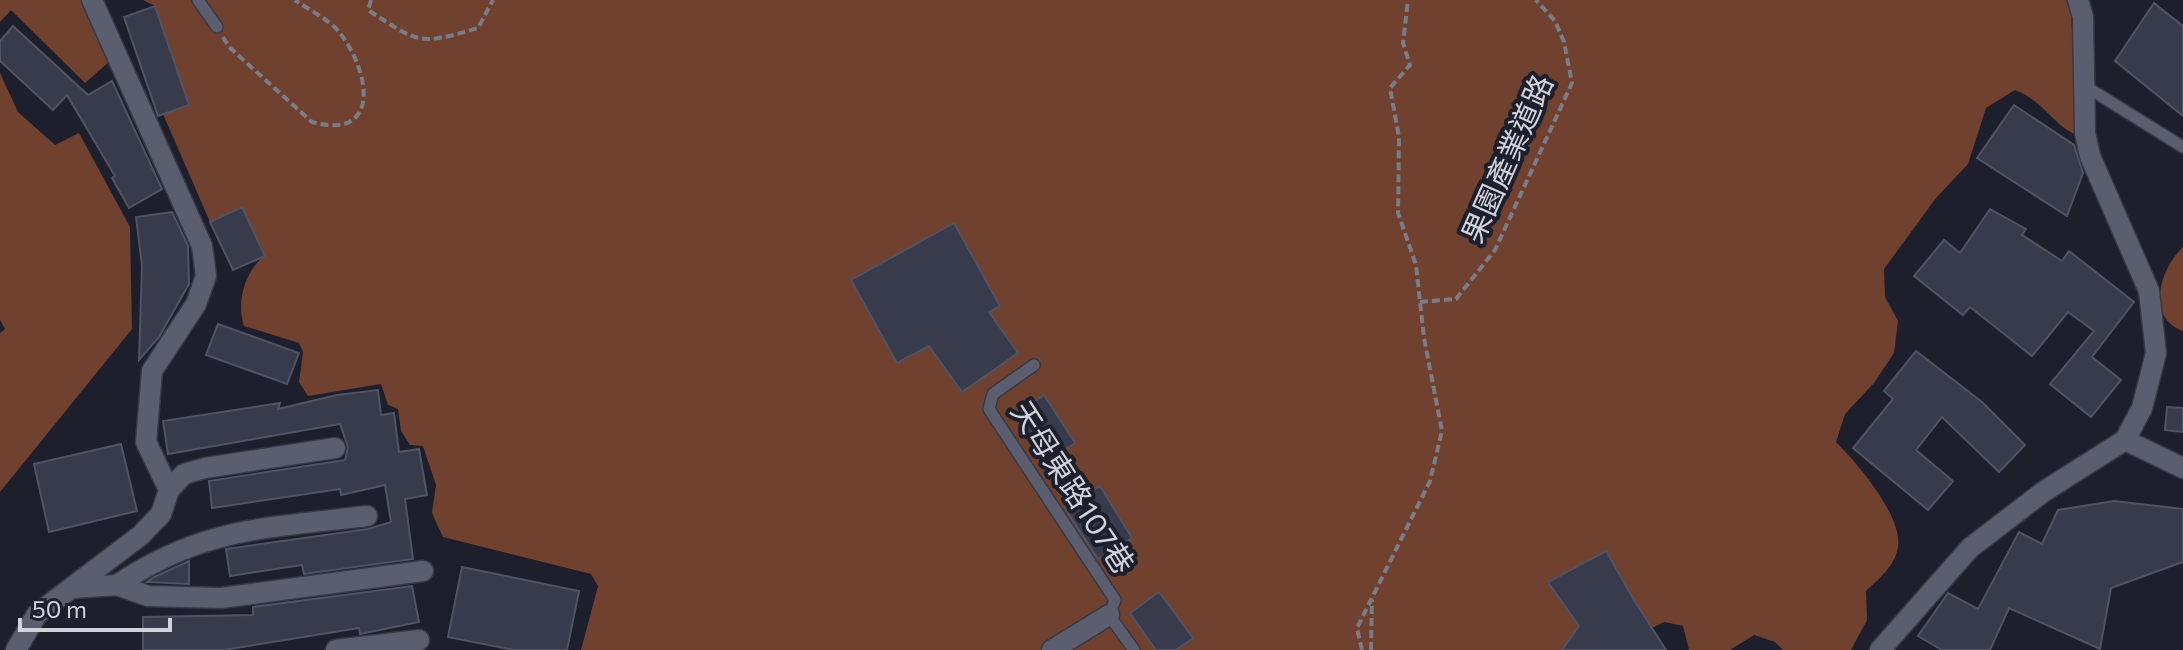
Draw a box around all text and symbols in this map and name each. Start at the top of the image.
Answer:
street label: 果園產業道路 [1452,68,1559,248]
street label: 天母東路107巷 [1005,393,1144,580]
scale bar [20,582,170,632]
text: 50 m [32,594,87,623]

